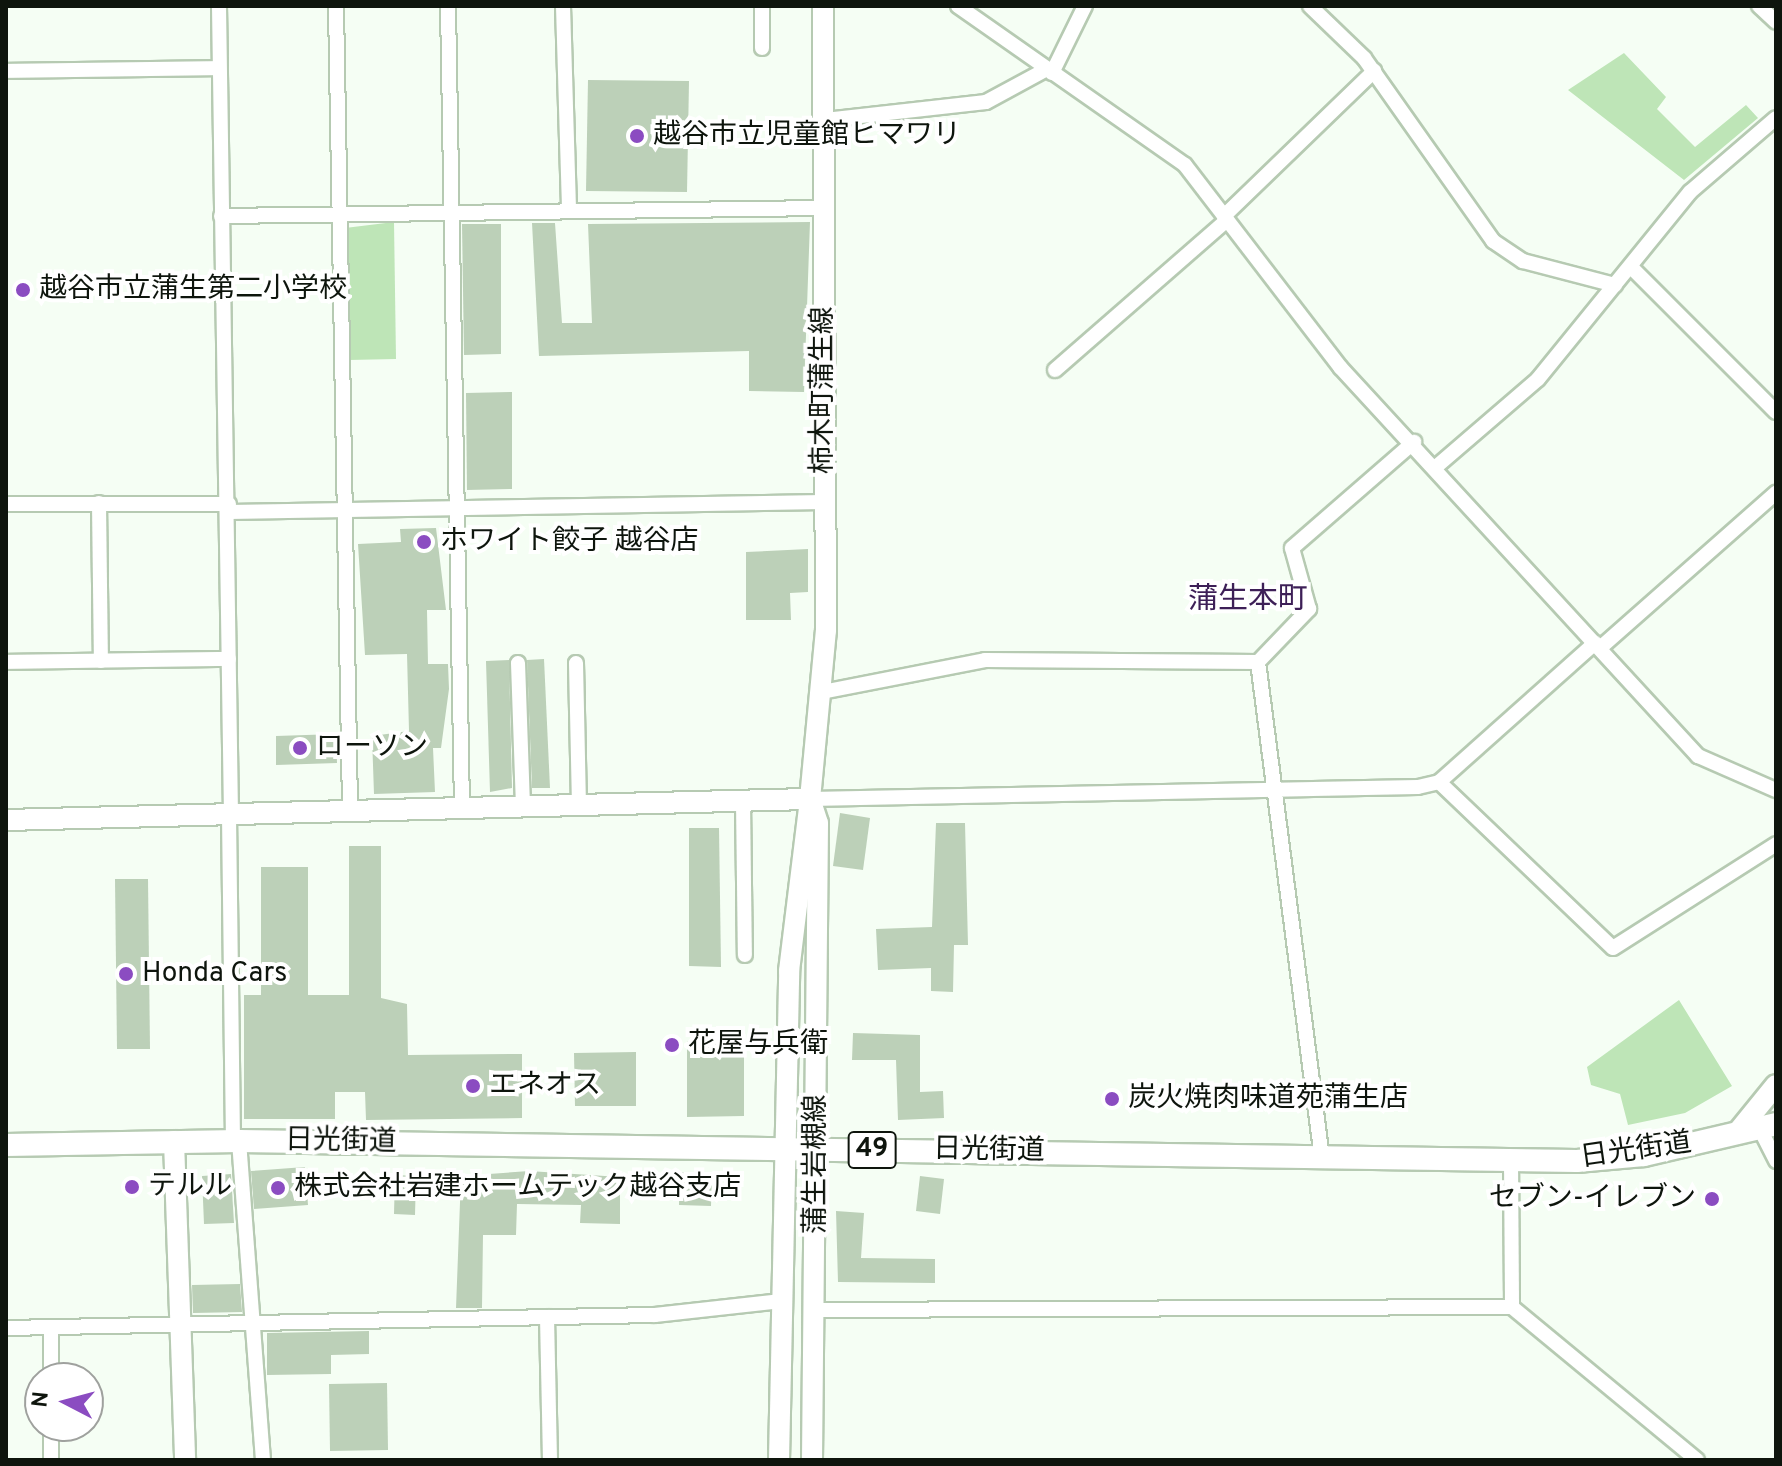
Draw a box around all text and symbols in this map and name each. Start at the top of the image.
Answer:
place label: 越谷市立児童館ヒマワリ [653,119,961,153]
marker: 越谷市立児童館ヒマワリ [628,127,646,145]
place label: 越谷市立蒲生第二小学校 [39,273,347,307]
marker: 越谷市立蒲生第二小学校 [14,281,32,299]
street label: 柿木町蒲生線 [807,306,841,474]
place label: ホワイト餃子 越谷店 [440,525,699,559]
marker: ホワイト餃子 越谷店 [415,533,433,551]
district label: 蒲生本町 [1188,583,1308,619]
place label: ローソン [316,731,428,765]
marker: ローソン [291,739,309,757]
place label: Honda Cars [142,957,287,991]
marker: Honda Cars [117,965,135,983]
place label: 花屋与兵衛 [688,1028,828,1062]
marker: 花屋与兵衛 [663,1036,681,1054]
place label: エネオス [489,1069,601,1103]
marker: エネオス [464,1077,482,1095]
place label: 炭火焼肉味道苑蒲生店 [1128,1082,1408,1116]
marker: 炭火焼肉味道苑蒲生店 [1103,1090,1121,1108]
street label: 蒲生岩槻線 [800,1094,834,1234]
street label: 日光街道 [285,1124,397,1160]
street label: 日光街道 [1578,1127,1694,1175]
road number: 49 [846,1128,898,1172]
street label: 日光街道 [933,1133,1045,1169]
place label: テルル [148,1170,232,1204]
place label: 株式会社岩建ホームテック越谷支店 [294,1171,742,1205]
marker: テルル [123,1178,141,1196]
marker: 株式会社岩建ホームテック越谷支店 [269,1179,287,1197]
place label: セブン-イレブン [1489,1182,1696,1216]
marker: セブン-イレブン [1703,1190,1721,1208]
north arrow [24,1362,104,1442]
text: N [27,1390,56,1409]

